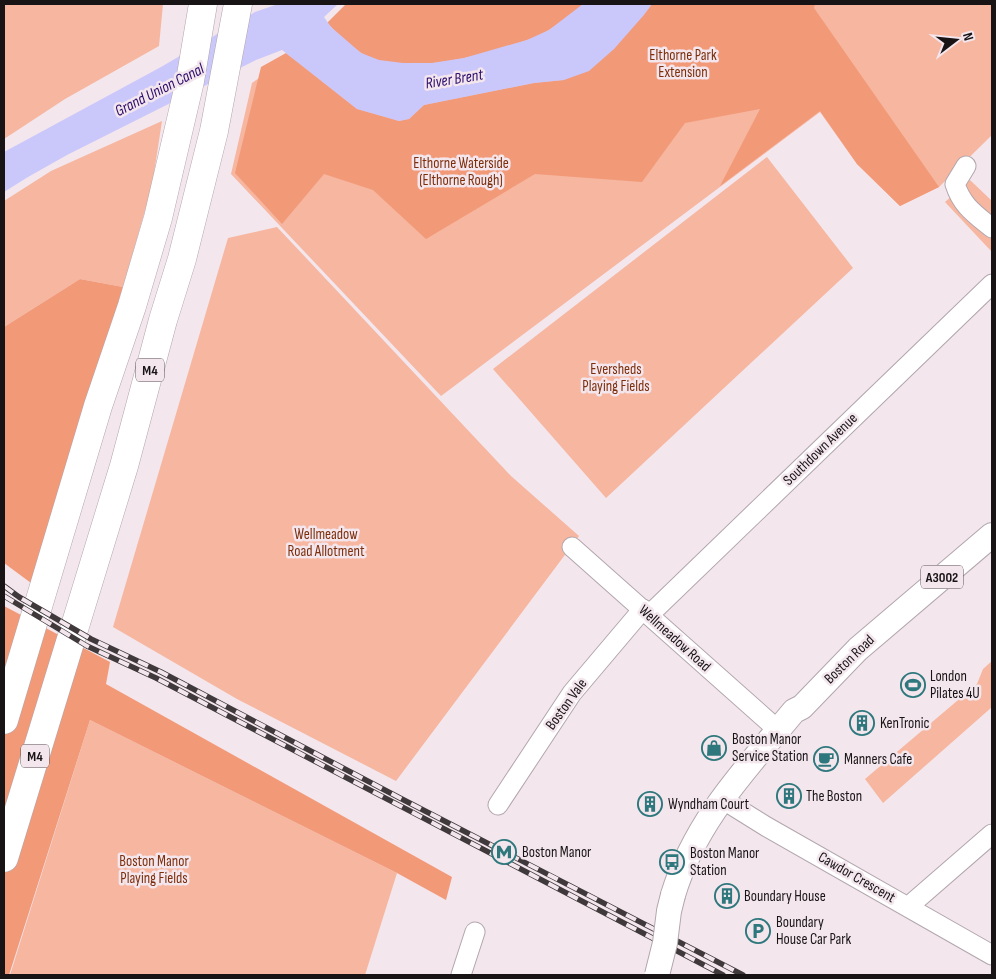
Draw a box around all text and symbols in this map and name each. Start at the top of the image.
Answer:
north arrow [931,15,981,65]
text: N [959,31,977,42]
park label: Elthorne Park Extension [649,46,717,82]
water label: Grand Union Canal [112,59,208,121]
water label: River Brent [424,65,486,93]
park label: Elthorne Waterside (Elthorne Rough) [413,154,509,190]
road number: M4 [136,358,164,382]
park label: Eversheds Playing Fields [582,360,650,396]
street label: Southdown Avenue [779,409,862,490]
park label: Wellmeadow Road Allotment [287,525,365,561]
road number: A3002 [921,566,963,588]
street label: Wellmeadow Road [635,601,715,676]
street label: Boston Road [820,631,879,688]
place label: London Pilates 4U [930,667,980,703]
sports icon: London Pilates 4U [900,672,926,698]
street label: Boston Vale [541,675,591,734]
building icon: KenTronic [849,710,875,736]
place label: KenTronic [880,714,929,733]
place label: Boston Manor Service Station [732,730,809,766]
shop icon: Boston Manor Service Station [701,735,727,761]
road number: M4 [21,744,49,768]
cafe icon: Manners Cafe [813,746,839,772]
place label: Manners Cafe [844,750,912,769]
building icon: The Boston [776,783,802,809]
place label: The Boston [806,787,862,806]
building icon: Wyndham Court [637,791,663,817]
place label: Wyndham Court [668,795,749,814]
metro station icon: Boston Manor [491,839,517,865]
place label: Boston Manor [522,843,592,862]
place label: Boston Manor Station [690,844,760,880]
street label: Cawdor Crescent [815,848,899,907]
bus stop icon: Boston Manor Station [659,849,685,875]
park label: Boston Manor Playing Fields [119,852,189,888]
building icon: Boundary House [714,883,740,909]
place label: Boundary House [744,887,826,906]
place label: Boundary House Car Park [776,913,852,949]
parking icon: Boundary House Car Park [745,918,771,944]

